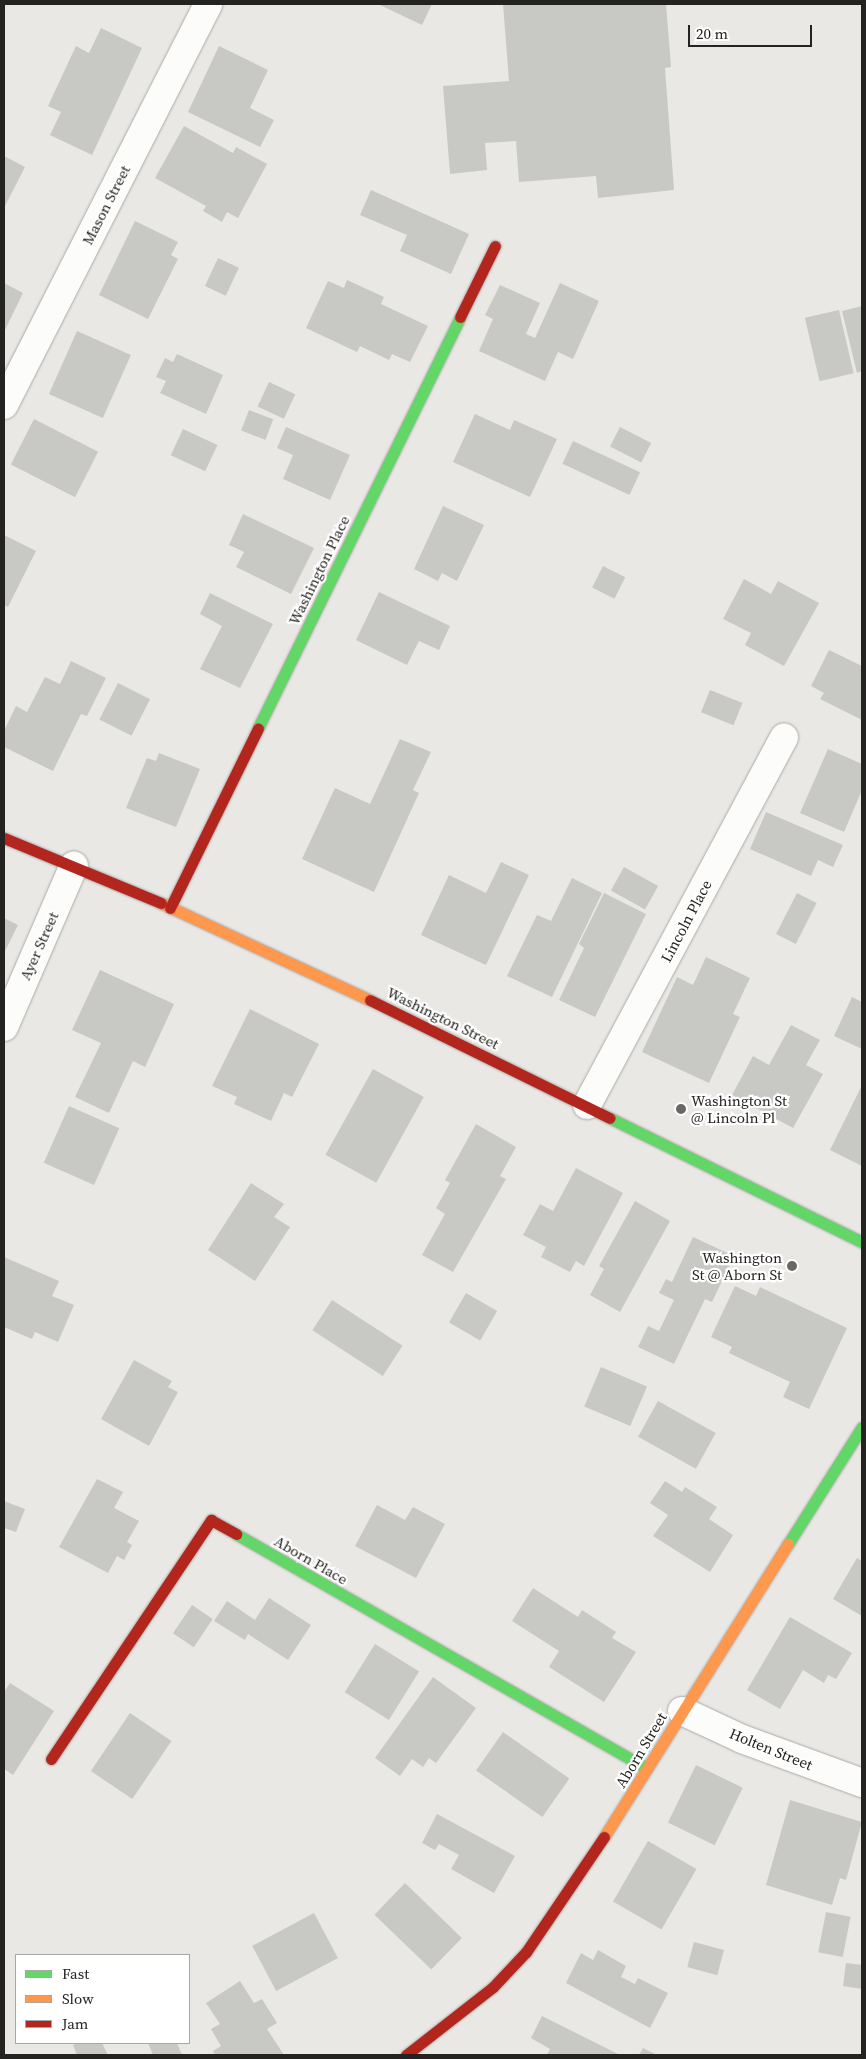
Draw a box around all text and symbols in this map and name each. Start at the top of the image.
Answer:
scale bar [691,15,815,47]
text: 20 m [696,23,728,44]
street label: Mason Street [78,162,134,248]
street label: Washington Place [285,512,353,628]
street label: Lincoln Place [657,877,715,965]
street label: Ayer Street [16,909,62,983]
street label: Washington Street [384,983,502,1053]
place label: Washington St @ Lincoln Pl [691,1091,787,1126]
marker: Washington St @ Lincoln Pl [675,1103,687,1115]
place label: Washington St @ Aborn St [692,1248,782,1283]
marker: Washington St @ Aborn St [786,1260,798,1272]
street label: Aborn Place [271,1532,351,1588]
street label: Aborn Street [612,1709,670,1791]
street label: Holten Street [727,1724,815,1774]
legend [15,1954,190,2044]
text: Fast [62,1963,89,1984]
text: Slow [62,1988,94,2009]
text: Jam [62,2013,88,2034]

